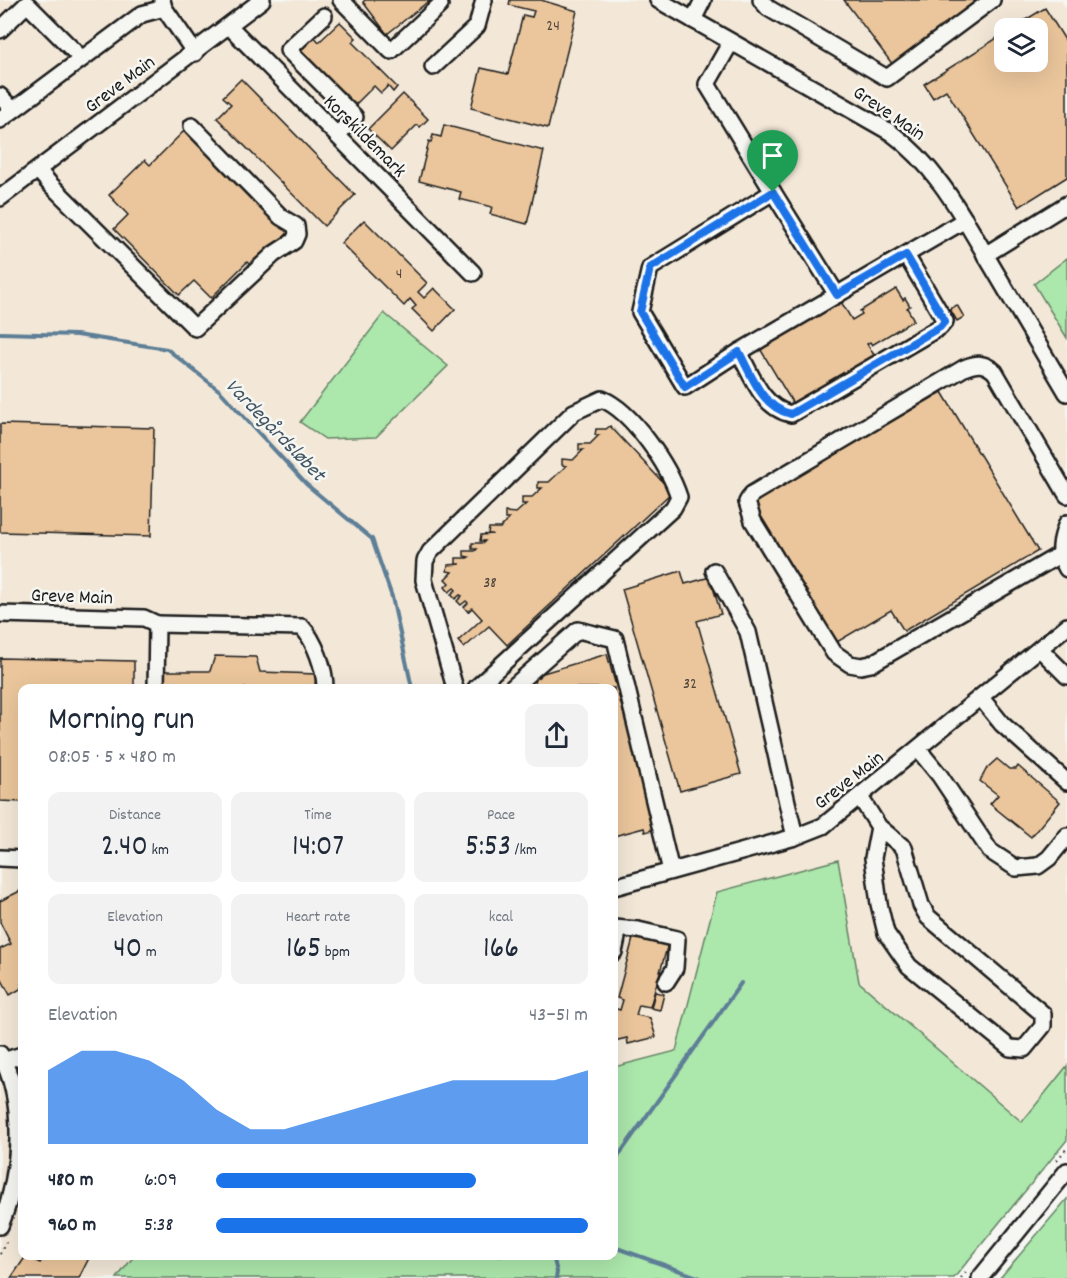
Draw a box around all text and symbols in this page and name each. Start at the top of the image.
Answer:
house number: 24 [546,15,560,38]
map controls [994,18,1048,72]
button: layers [994,18,1048,72]
street label: Greve Main [80,50,162,121]
street label: Greve Main [846,80,930,149]
street label: Korskildemark [316,89,412,185]
pin [747,130,798,192]
icon: arrive [756,139,789,172]
house number: 4 [396,263,402,286]
water label: Vardegårdsløbet [217,373,333,491]
house number: 38 [483,572,497,595]
street label: Greve Main [30,583,113,613]
house number: 32 [683,673,697,696]
text: Morning run [48,698,195,745]
button: share [525,704,588,767]
text: 08:05 · 5 × 480 m [48,744,176,772]
street label: Greve Main [809,745,891,818]
text: Distance [109,804,161,827]
text: Time [304,804,332,827]
text: Pace [487,804,515,827]
text: 2.40 [101,827,148,870]
text: 14:07 [292,827,344,870]
text: 5:53 [465,827,511,870]
text: km [148,839,169,862]
text: /km [511,839,537,862]
text: Elevation [107,906,163,929]
text: Heart rate [286,906,350,929]
text: kcal [489,906,513,929]
text: 40 [113,929,142,972]
text: 165 [286,929,321,972]
text: 166 [483,929,519,972]
text: m [142,941,157,964]
text: bpm [321,941,350,964]
text: Elevation [48,1002,118,1030]
text: 43–51 m [529,1002,588,1030]
text: 480 m [48,1167,94,1195]
text: 6:09 [144,1167,177,1195]
text: 960 m [48,1212,96,1240]
text: 5:38 [144,1212,173,1240]

